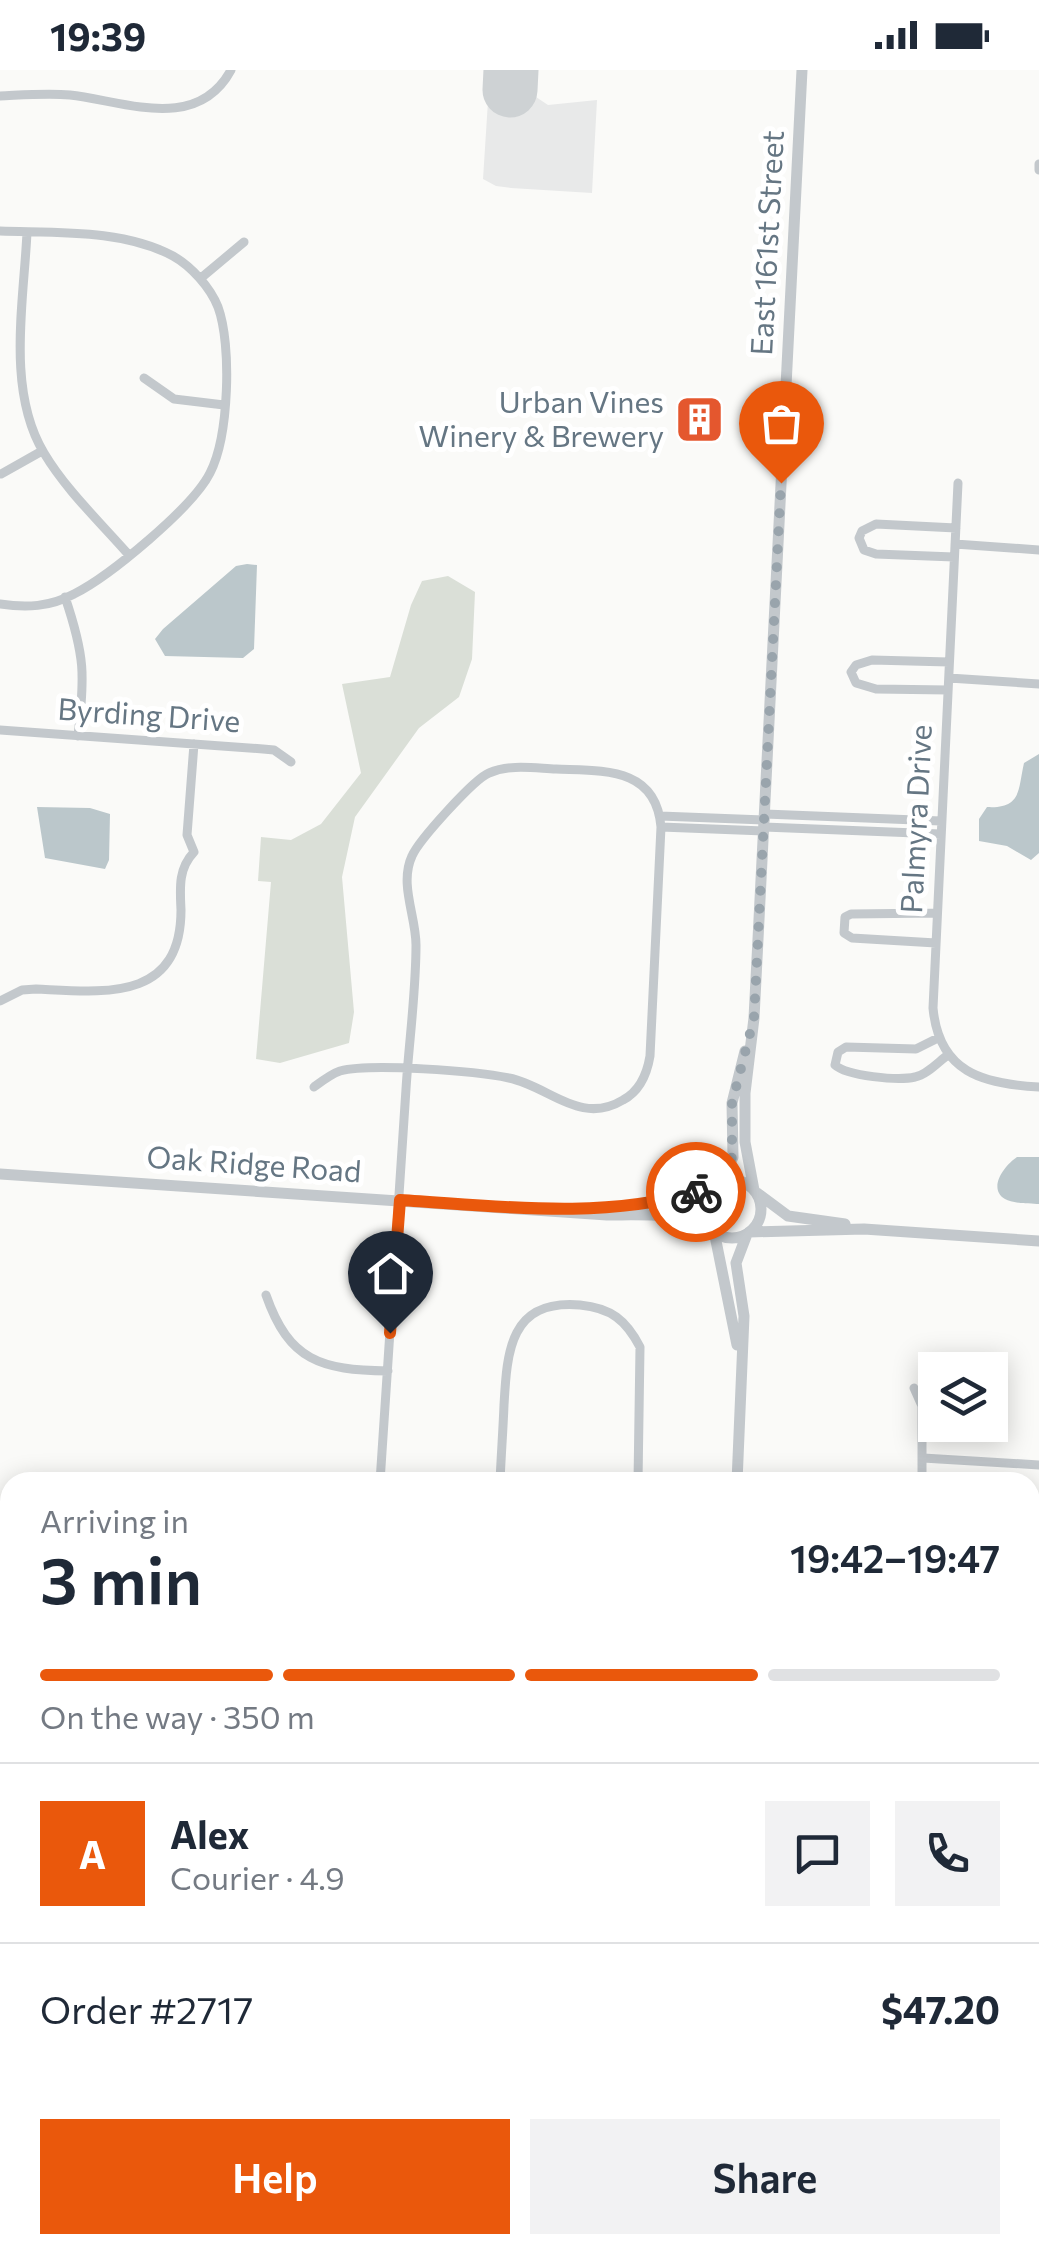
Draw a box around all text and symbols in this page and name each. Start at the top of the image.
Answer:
text: 19:39 [50,12,146,59]
street label: East 161st Street [741,129,790,356]
pin [739,381,824,484]
place label: Urban Vines Winery & Brewery [419,382,664,453]
building icon: Urban Vines Winery & Brewery [673,394,725,446]
icon: bag [754,396,809,451]
street label: Byrding Drive [57,689,242,738]
street label: Palmyra Drive [891,723,938,914]
street label: Oak Ridge Road [146,1137,363,1188]
courier [646,1142,746,1242]
icon: bike [669,1165,724,1220]
pin [348,1231,433,1334]
icon: home [363,1246,418,1301]
map controls [918,1352,1008,1442]
button: layers [918,1352,1008,1442]
text: Arriving in [40,1500,189,1540]
text: 19:42–19:47 [790,1534,1000,1581]
text: 3 min [40,1538,202,1617]
text: On the way · 350 m [40,1696,315,1736]
button: chat [765,1801,870,1906]
button: phone [895,1801,1000,1906]
text: Alex [170,1810,249,1857]
text: A [79,1830,106,1877]
text: Courier · 4.9 [170,1857,345,1897]
text: Order #2717 [40,1985,253,2032]
text: $47.20 [881,1985,1000,2032]
button: Help [40,2119,510,2234]
button: Share [530,2119,1000,2234]

